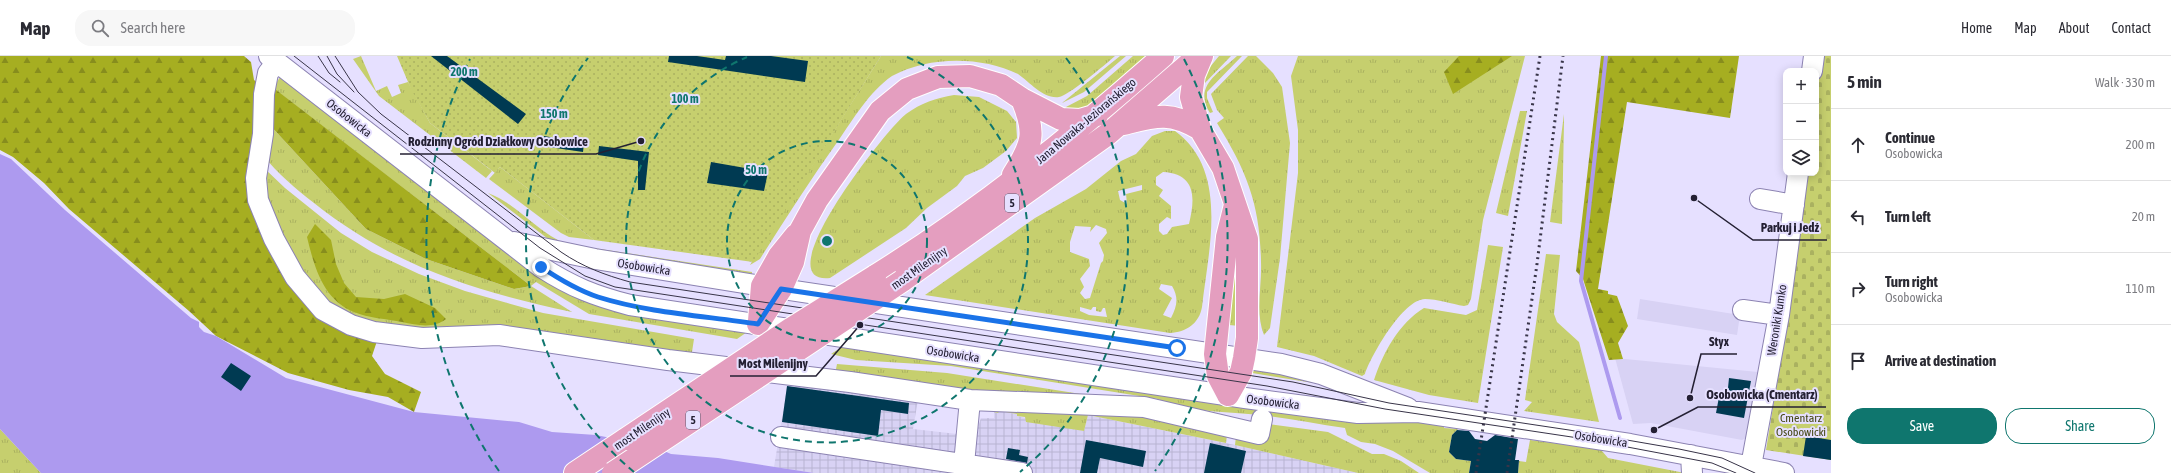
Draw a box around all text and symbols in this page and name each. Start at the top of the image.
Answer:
search box [75,10,355,46]
text: Map [20,17,51,39]
icon: search [89,17,111,39]
text: Search here [121,19,185,36]
text: Home [1961,20,1992,36]
text: Map [2014,20,2037,36]
text: About [2059,20,2090,36]
text: Contact [2112,20,2151,36]
text: 200 m [450,65,478,79]
map controls [1783,68,1819,176]
button: + [1783,68,1819,104]
text: 5 min [1847,72,1882,92]
street label: Jana Nowaka-Jeziorańskiego [1033,75,1139,167]
text: Walk · 330 m [2095,75,2155,90]
text: 100 m [671,92,699,106]
street label: Osobowicka [324,96,374,140]
button: − [1783,104,1819,140]
text: 150 m [540,107,568,121]
callout: Rodzinny Ogród Działkowy Osobowice [400,129,596,154]
text: Continue [1885,129,1935,146]
text: Rodzinny Ogród Działkowy Osobowice [408,134,588,149]
icon: ahead [1847,134,1869,156]
text: 200 m [2126,137,2155,152]
button: layers [1783,140,1819,176]
text: Osobowicka [1885,146,1943,161]
text: 50 m [745,163,767,177]
road number: 5 [1005,194,1019,212]
icon: left [1847,206,1869,228]
text: Turn left [1885,208,1931,225]
text: 20 m [2132,209,2155,224]
callout: Parkuj i Jedź [1753,215,1827,240]
text: Parkuj i Jedź [1761,220,1820,235]
centre of rings [820,234,834,248]
street label: most Milenijny [888,244,950,292]
street label: Osobowicka [617,256,671,278]
route end [532,258,550,276]
text: Turn right [1885,273,1938,290]
icon: right [1847,278,1869,300]
text: 110 m [2126,281,2155,296]
street label: Weroniki Kumko [1764,283,1790,357]
text: Osobowicka [1885,290,1943,305]
callout: Styx [1701,329,1737,354]
text: Styx [1709,334,1730,349]
route start [1168,339,1186,357]
street label: Osobowicka [926,343,980,365]
icon: arrive [1847,350,1869,372]
callout: Most Milenijny [730,351,816,376]
text: Arrive at destination [1885,352,1996,369]
text: Most Milenijny [738,356,809,371]
callout: Osobowicka (Cmentarz) [1698,382,1826,407]
text: Osobowicka (Cmentarz) [1706,387,1818,402]
street label: Osobowicka [1246,392,1300,412]
street label: most Milenijny [611,405,673,453]
button: Save [1847,408,1997,444]
button: Share [2005,408,2155,444]
road number: 5 [686,411,700,429]
park label: Cmentarz Osobowicki [1776,411,1826,439]
street label: Osobowicka [1574,428,1628,450]

